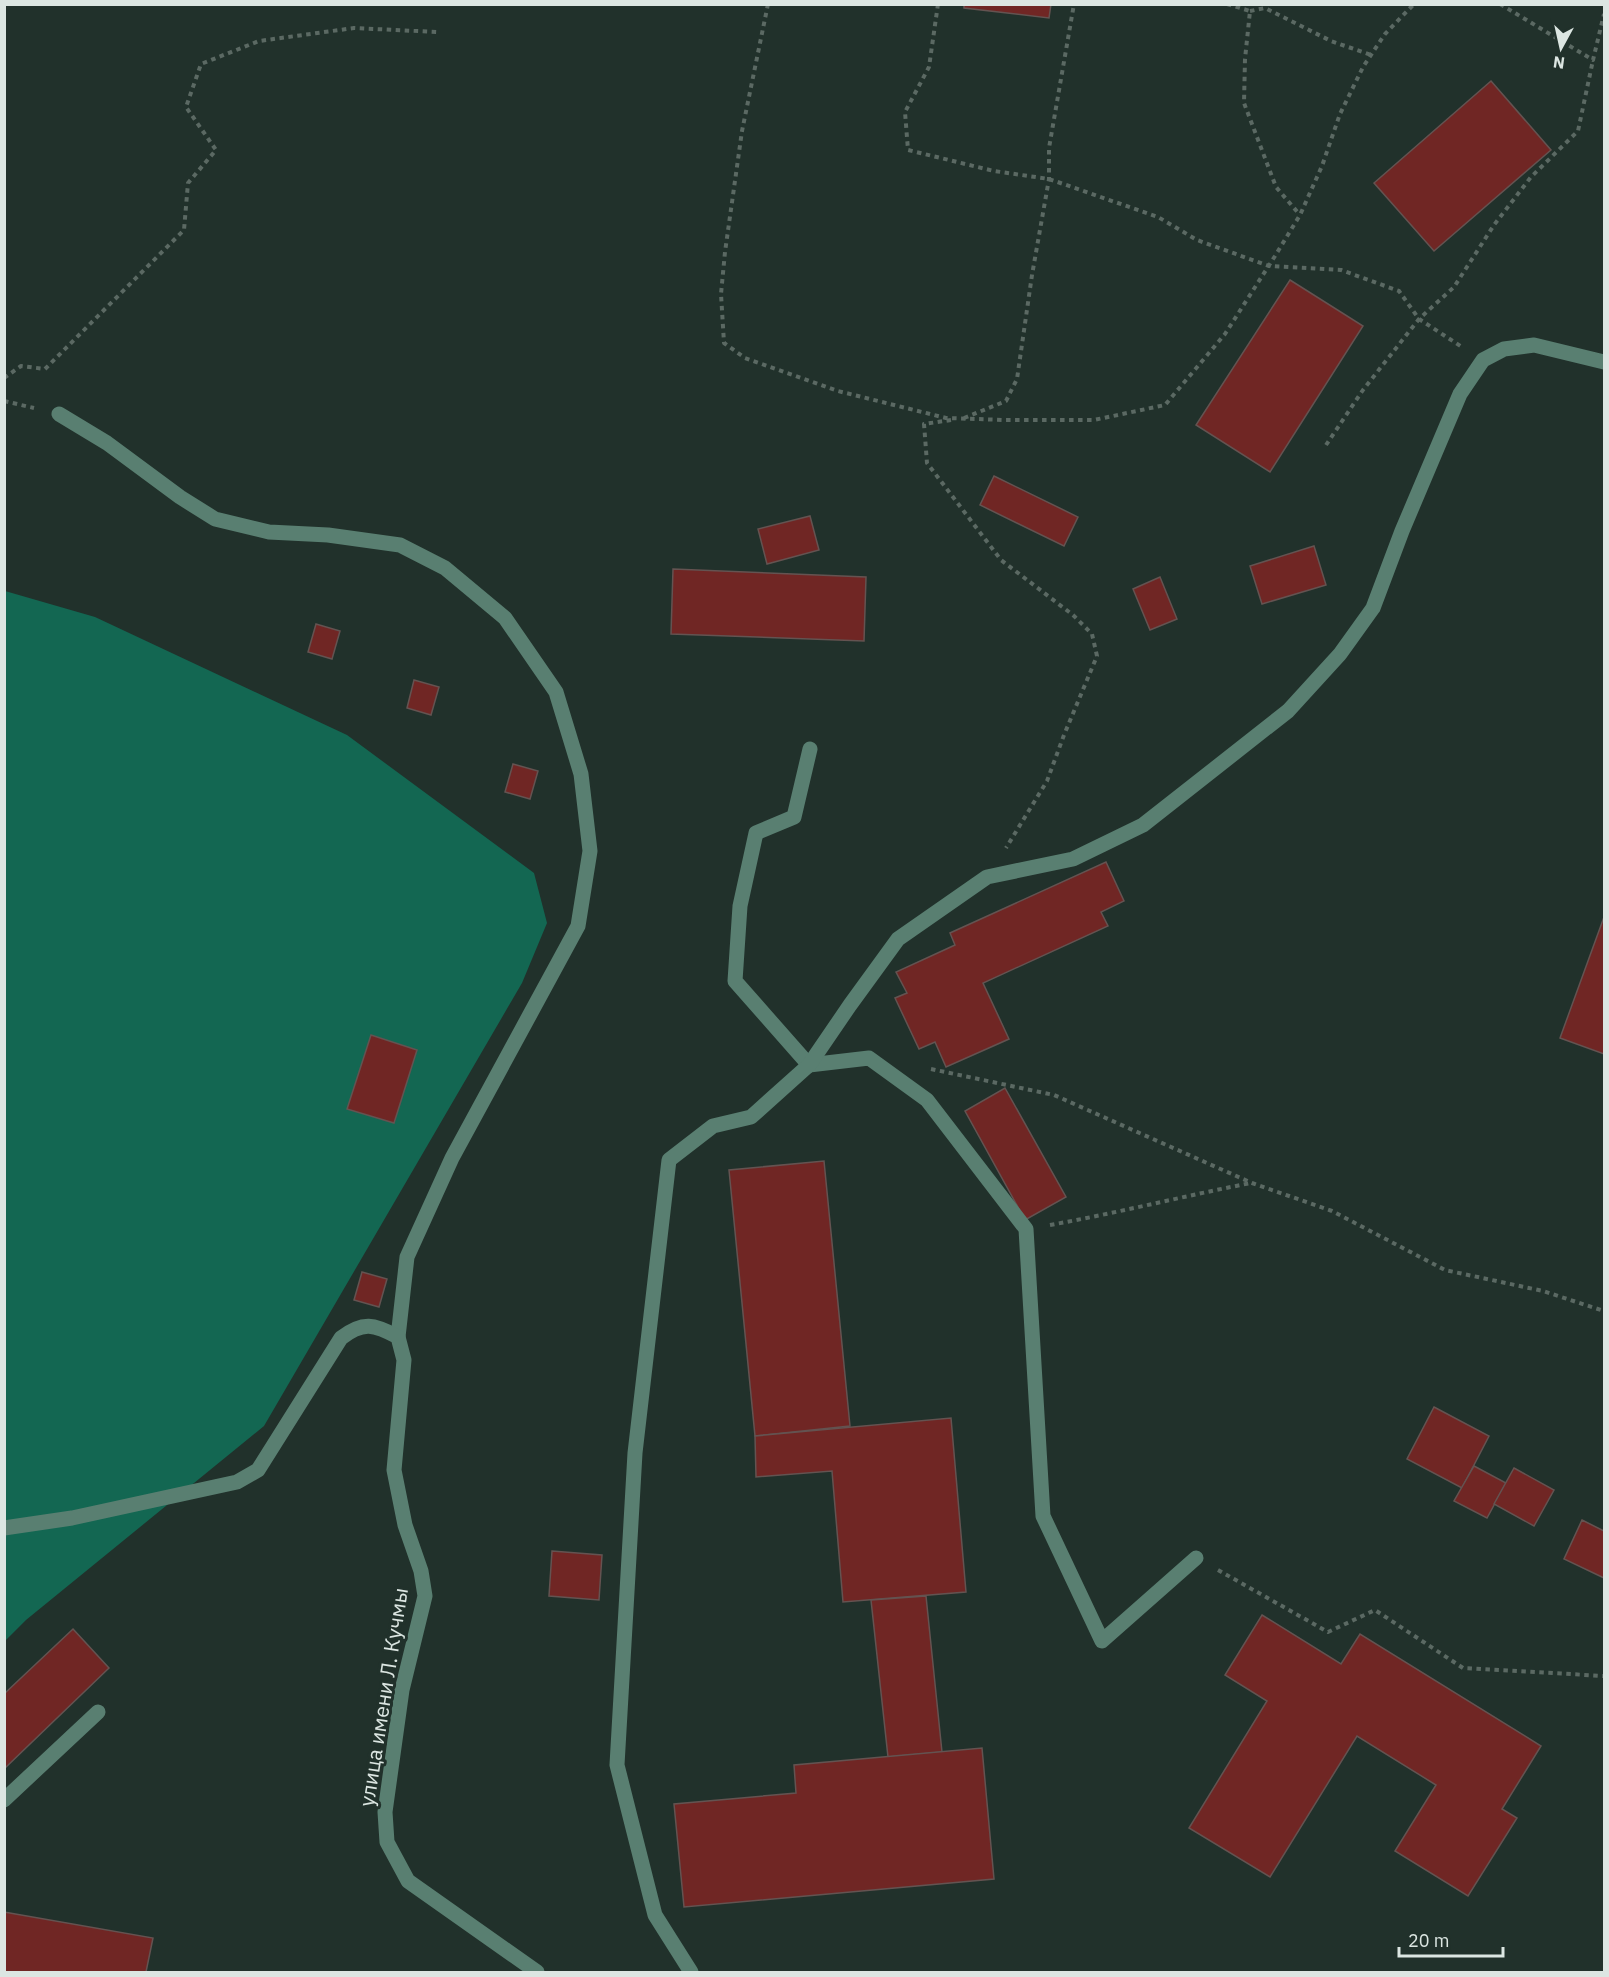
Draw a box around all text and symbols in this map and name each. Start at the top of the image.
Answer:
north arrow [1531,18,1591,78]
text: N [1552,52,1566,74]
street label: улица имени Л. Кучмы [352,1586,414,1808]
scale bar [1399,1920,1502,1958]
text: 20 m [1408,1929,1450,1952]

